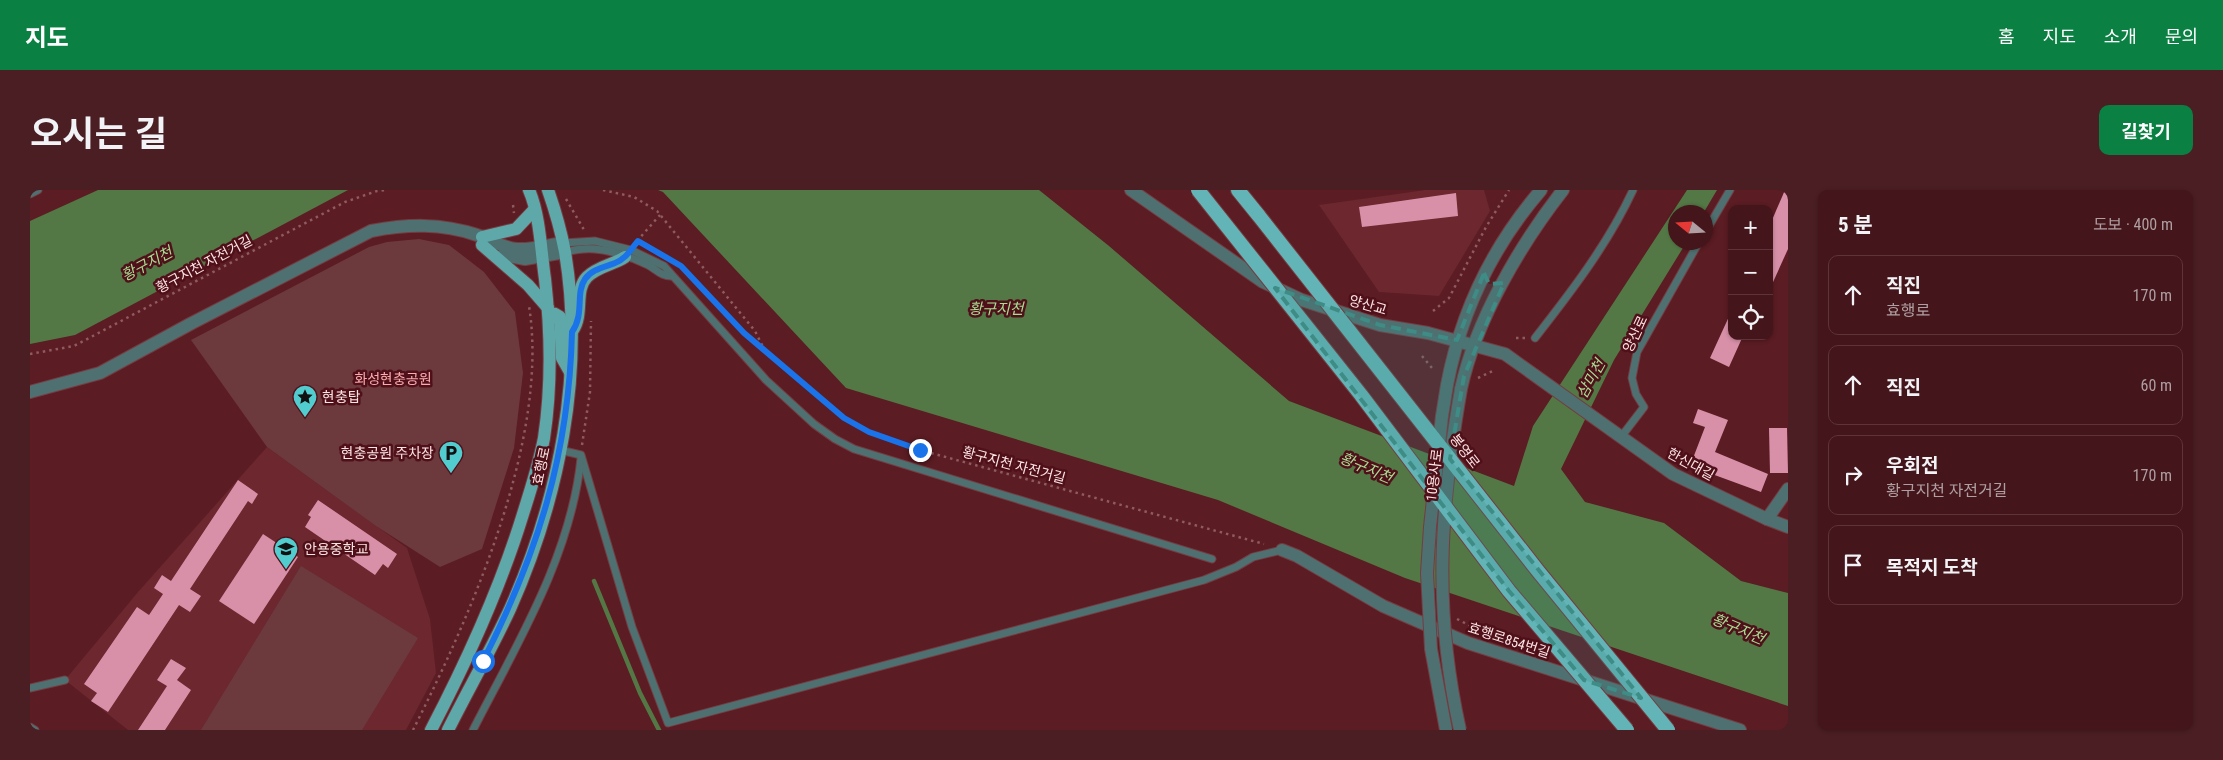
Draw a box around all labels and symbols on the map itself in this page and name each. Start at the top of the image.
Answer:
north arrow [1668,205,1713,250]
street label: 황구지천 자전거길 [153,232,255,296]
water label: 황구지천 [118,242,178,285]
street label: 양산교 [1347,292,1389,318]
water label: 황구지천 [968,300,1026,318]
street label: 양산로 [1620,313,1650,355]
water label: 삼미천 [1573,355,1610,401]
park label: 화성현충공원 [354,371,432,387]
place icon: 현충탑 [292,384,318,418]
place label: 현충탑 [322,389,361,405]
street label: 봉영로 [1447,431,1483,471]
route end [909,439,932,462]
parking icon: 현충공원 주차장 [438,440,464,474]
street label: 황구지천 자전거길 [961,444,1067,486]
place label: 현충공원 주차장 [341,445,434,461]
street label: 효행로 [529,445,553,487]
street label: 한신대길 [1665,445,1717,483]
street label: 10용사로 [1423,448,1445,502]
water label: 황구지천 [1337,449,1397,488]
school or university icon: 안용중학교 [273,536,299,570]
place label: 안용중학교 [304,541,369,557]
water label: 황구지천 [1709,610,1769,649]
street label: 효행로854번길 [1466,619,1552,661]
route start [472,650,495,673]

